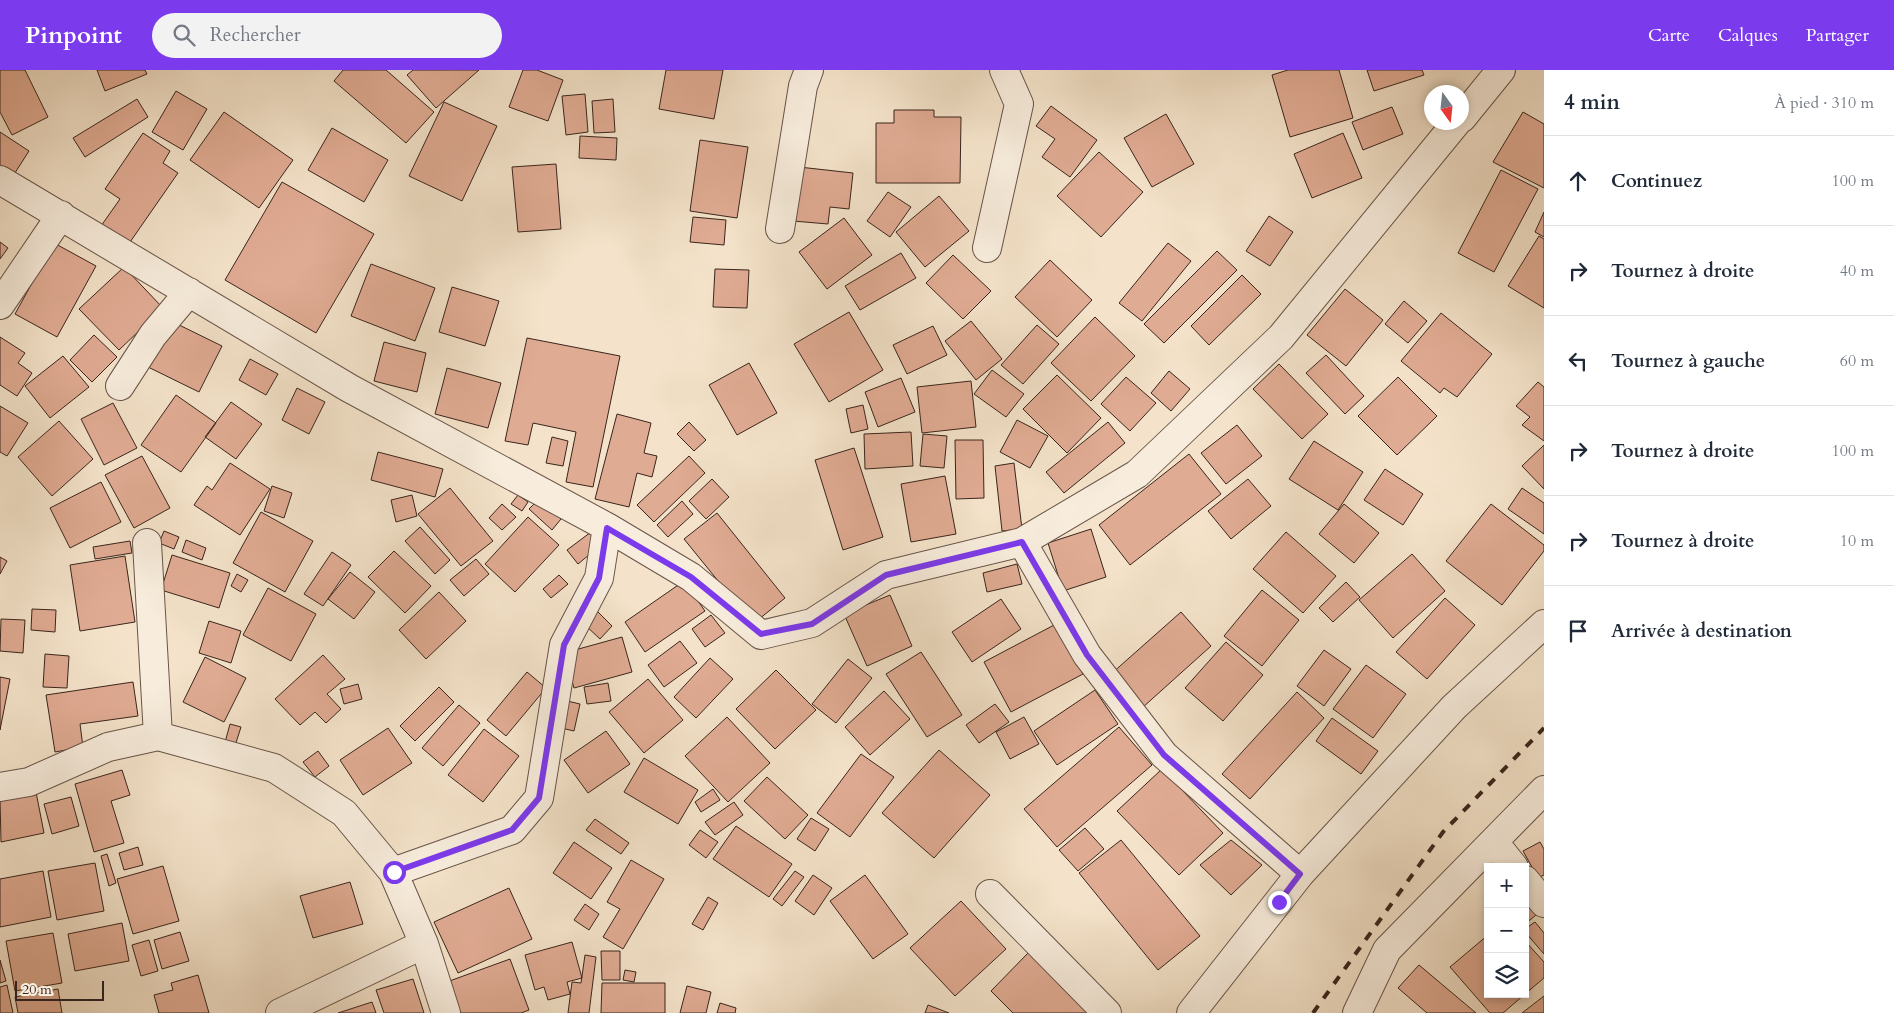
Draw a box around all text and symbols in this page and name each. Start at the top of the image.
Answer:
search box [152,13,502,58]
text: Pinpoint [25,19,122,52]
icon: search [170,21,198,49]
text: Rechercher [210,22,301,48]
text: Carte [1648,23,1690,48]
text: Calques [1718,23,1778,48]
text: Partager [1806,23,1869,48]
north arrow [1424,85,1469,130]
text: 4 min [1564,88,1620,117]
text: À pied · 310 m [1774,92,1874,114]
icon: ahead [1564,167,1592,195]
text: Continuez [1611,168,1702,194]
text: 100 m [1832,170,1874,192]
icon: right [1564,257,1592,285]
text: Tournez à droite [1611,258,1754,284]
text: 40 m [1840,260,1874,282]
icon: left [1564,347,1592,375]
text: Tournez à gauche [1611,348,1765,374]
text: 60 m [1840,350,1874,372]
icon: right [1564,437,1592,465]
text: Tournez à droite [1611,438,1754,464]
text: 100 m [1832,440,1874,462]
icon: right [1564,527,1592,555]
text: Tournez à droite [1611,528,1754,554]
text: 10 m [1840,530,1874,552]
icon: arrive [1564,617,1592,645]
text: Arrivée à destination [1611,618,1792,644]
route start [383,861,406,884]
map controls [1484,863,1529,998]
button: + [1484,863,1529,908]
route end [1268,891,1291,914]
button: − [1484,908,1529,953]
button: layers [1484,953,1529,998]
scale bar [15,978,104,1001]
text: 20 m [22,980,52,999]

